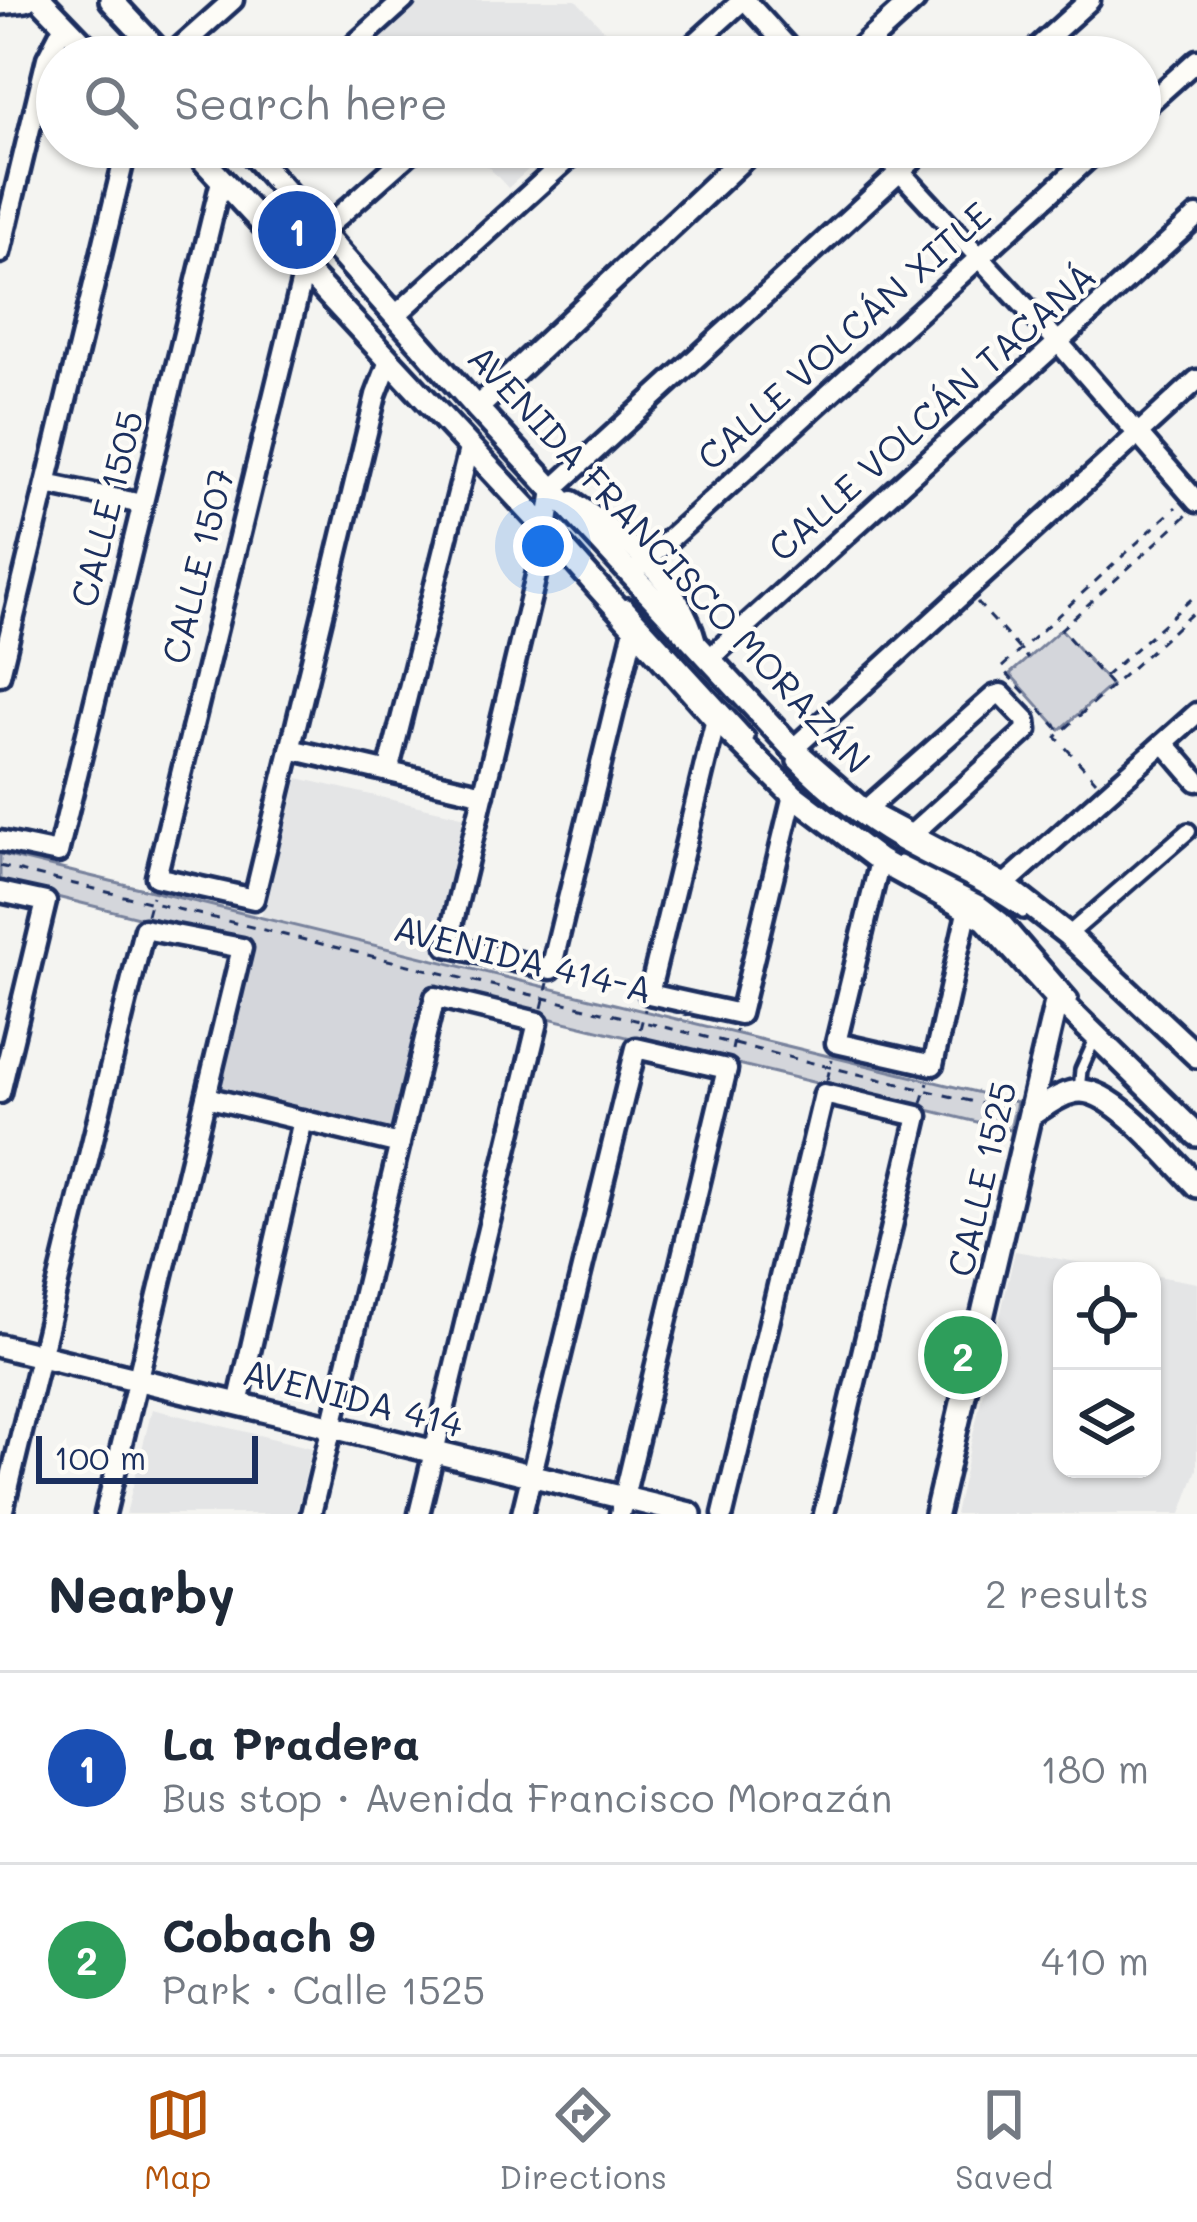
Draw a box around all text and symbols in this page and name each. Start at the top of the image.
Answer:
search box [36,36,1161,168]
icon: search [78,69,144,135]
text: Search here [174,73,448,131]
pin: 1 [258,185,336,275]
street label: CALLE VOLCÁN XITLE [686,191,1000,479]
street label: CALLE VOLCÁN TACANÁ [757,251,1105,570]
street label: AVENIDA FRANCISCO MORAZÁN [459,334,882,782]
street label: CALLE 1505 [58,405,153,612]
street label: CALLE 1507 [150,463,244,668]
your location [513,516,573,576]
street label: AVENIDA 414-A [389,903,658,1012]
street label: CALLE 1525 [935,1077,1026,1281]
map controls [1053,1262,1161,1478]
button: locate [1053,1262,1161,1370]
pin: 2 [924,1310,1002,1400]
street label: AVENIDA 414 [238,1347,468,1447]
button: layers [1053,1370,1161,1478]
scale bar [36,1430,258,1483]
text: 100 m [54,1435,146,1478]
text: Nearby [48,1559,235,1626]
text: 2 results [985,1567,1149,1618]
text: La Pradera [162,1713,420,1771]
text: 1 [78,1742,96,1793]
text: 180 m [1040,1742,1149,1793]
text: Bus stop · Avenida Francisco Morazán [162,1771,892,1822]
text: Cobach 9 [162,1905,375,1963]
text: 2 [76,1934,98,1985]
text: 410 m [1041,1934,1149,1985]
text: Park · Calle 1525 [162,1963,485,2014]
tab: Map [144,2082,211,2197]
tab: Directions [499,2082,667,2197]
tab: Saved [955,2082,1053,2197]

